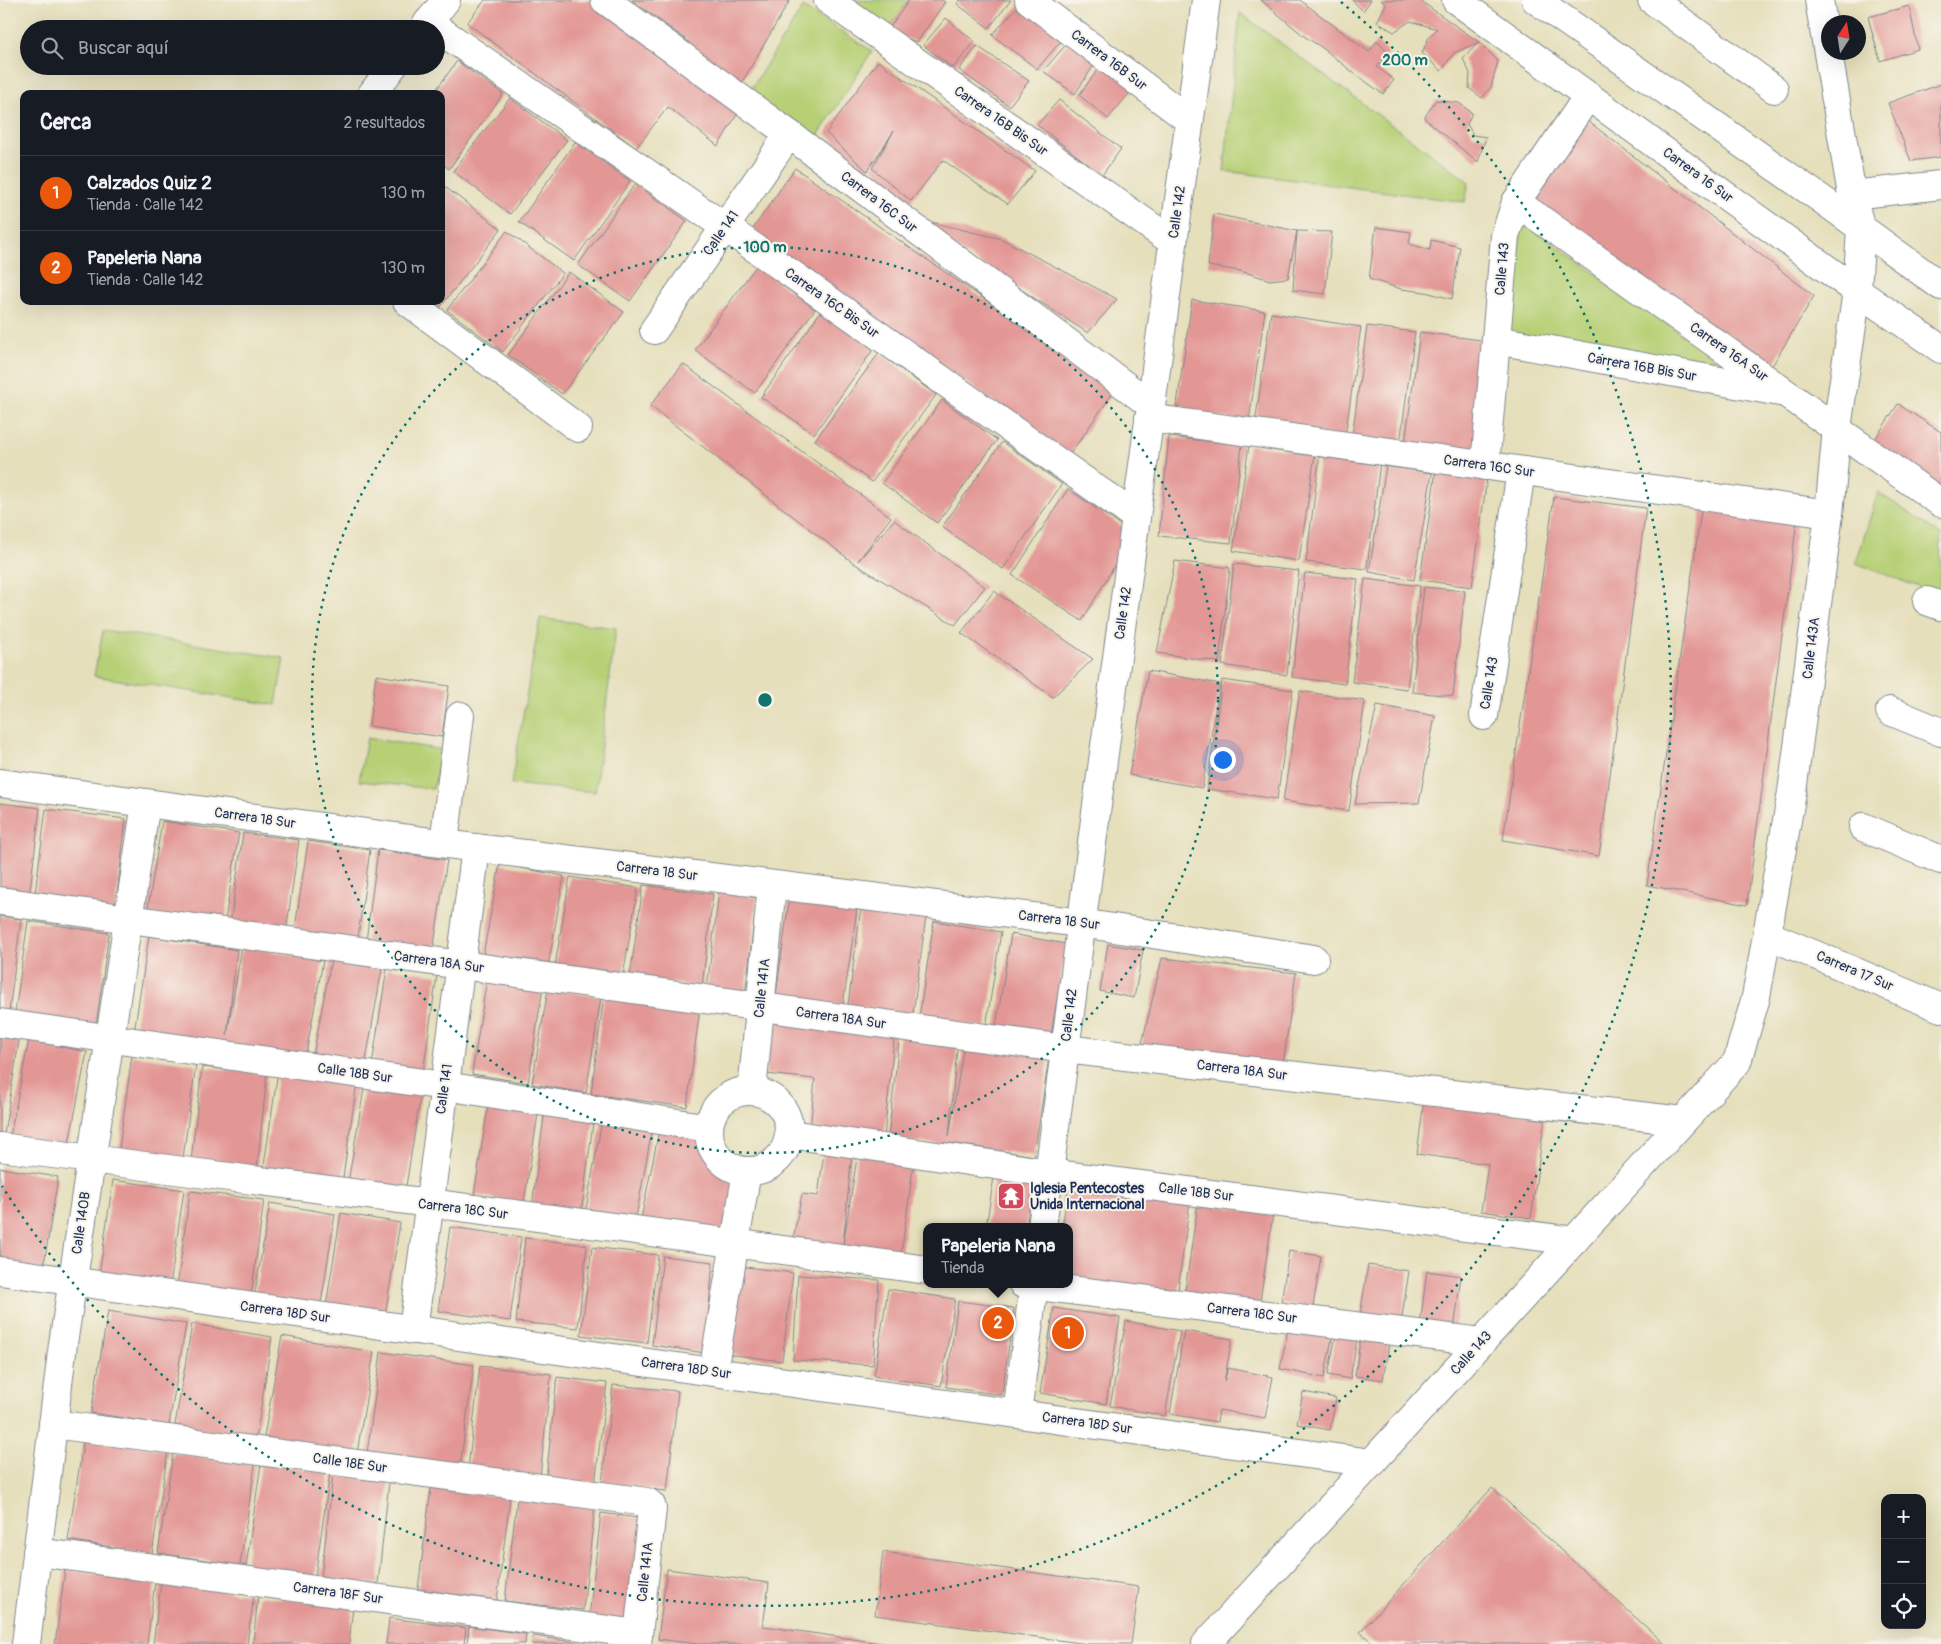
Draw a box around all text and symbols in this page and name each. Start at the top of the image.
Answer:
north arrow [1821,15,1866,60]
search box [20,20,445,75]
street label: Carrera 16B Sur [1068,26,1150,94]
icon: search [38,34,66,62]
text: Buscar aquí [78,36,169,60]
text: 200 m [1382,51,1428,70]
street label: Carrera 16B Bis Sur [951,82,1051,160]
text: Cerca [40,109,91,136]
text: 2 resultados [343,113,425,133]
street label: Carrera 16 Sur [1659,144,1737,206]
street label: Carrera 16C Sur [837,168,921,236]
text: Calzados Quiz 2 [87,171,212,195]
text: 1 [53,183,59,203]
text: 130 m [381,183,425,203]
street label: Calle 142 [1165,184,1189,240]
text: Tienda · Calle 142 [87,195,204,215]
street label: Calle 141 [699,207,743,259]
text: 100 m [744,238,786,257]
street label: Calle 143 [1491,242,1513,296]
text: Papeleria Nana [87,246,202,270]
text: 2 [52,258,60,278]
text: 130 m [381,258,425,278]
street label: Carrera 16C Bis Sur [781,264,883,342]
text: Tienda · Calle 142 [87,270,204,290]
street label: Carrera 16A Sur [1686,319,1772,385]
street label: Carrera 16B Bis Sur [1586,349,1698,385]
street label: Carrera 16C Sur [1442,451,1536,481]
street label: Calle 142 [1111,585,1135,641]
street label: Calle 143A [1799,616,1823,680]
street label: Calle 143 [1476,655,1502,711]
centre of rings [756,691,774,709]
your location [1210,747,1236,773]
street label: Carrera 18 Sur [213,804,297,832]
street label: Carrera 18 Sur [615,858,699,884]
street label: Carrera 18 Sur [1017,907,1101,933]
street label: Carrera 18A Sur [393,947,485,977]
street label: Carrera 17 Sur [1814,947,1896,995]
street label: Calle 141A [750,957,774,1019]
street label: Calle 142 [1057,987,1081,1042]
street label: Carrera 18A Sur [795,1003,887,1033]
street label: Carrera 18A Sur [1196,1056,1288,1084]
street label: Calle 18B Sur [316,1059,394,1087]
street label: Calle 141 [432,1063,456,1115]
street label: Calle 18B Sur [1158,1179,1234,1205]
place label: Iglesia Pentecostes Unida Internacional [1030,1180,1145,1213]
temple icon: Iglesia Pentecostes Unida Internacional [996,1181,1026,1211]
street label: Calle 140B [68,1191,94,1255]
street label: Carrera 18C Sur [417,1195,509,1223]
popup [923,1223,1073,1288]
text: Papeleria Nana [941,1234,1055,1258]
text: Tienda [941,1258,984,1278]
street label: Carrera 18D Sur [239,1297,331,1327]
street label: Carrera 18C Sur [1206,1299,1298,1327]
pin: 2 [982,1304,1014,1342]
pin: 1 [1052,1314,1084,1352]
street label: Calle 143 [1447,1327,1495,1378]
street label: Carrera 18D Sur [640,1353,732,1383]
street label: Carrera 18D Sur [1041,1408,1133,1438]
street label: Calle 18E Sur [312,1449,388,1477]
map controls [1881,1494,1926,1629]
button: + [1881,1494,1926,1539]
button: − [1881,1539,1926,1584]
street label: Calle 141A [633,1541,657,1603]
street label: Carrera 18F Sur [292,1578,384,1608]
button: locate [1881,1584,1926,1629]

